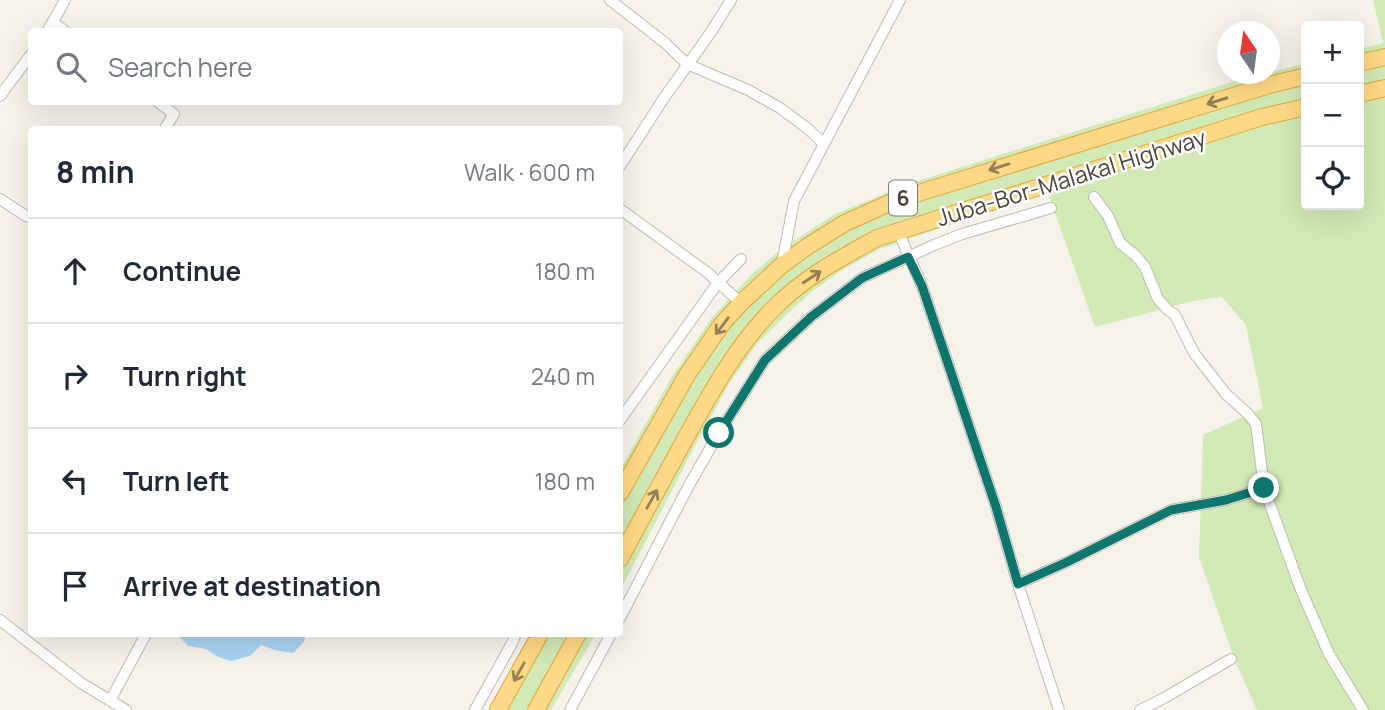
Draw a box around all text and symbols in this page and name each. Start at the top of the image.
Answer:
north arrow [1217,21,1280,84]
map controls [1301,21,1364,210]
button: + [1301,21,1364,84]
search box [28,28,623,105]
icon: search [52,48,90,86]
text: Search here [108,49,253,85]
button: − [1301,84,1364,147]
one-way arrow [1206,95,1228,108]
street label: Juba-Bor-Malakal Highway [932,121,1210,233]
button: locate [1301,147,1364,210]
text: 8 min [56,151,135,192]
text: Walk · 600 m [464,156,595,188]
one-way arrow [989,162,1011,175]
road number: 6 [889,180,917,216]
icon: ahead [56,252,94,290]
text: Continue [123,253,241,289]
text: 180 m [535,255,595,287]
one-way arrow [802,270,822,284]
one-way arrow [715,316,730,334]
icon: right [56,357,94,395]
text: Turn right [123,358,247,394]
text: 240 m [531,360,595,392]
route start [703,417,734,448]
icon: left [56,462,94,500]
text: Turn left [123,463,230,499]
text: 180 m [535,465,595,497]
route end [1248,472,1279,503]
one-way arrow [646,489,660,510]
icon: arrive [56,567,94,605]
text: Arrive at destination [123,568,381,604]
one-way arrow [512,661,526,681]

